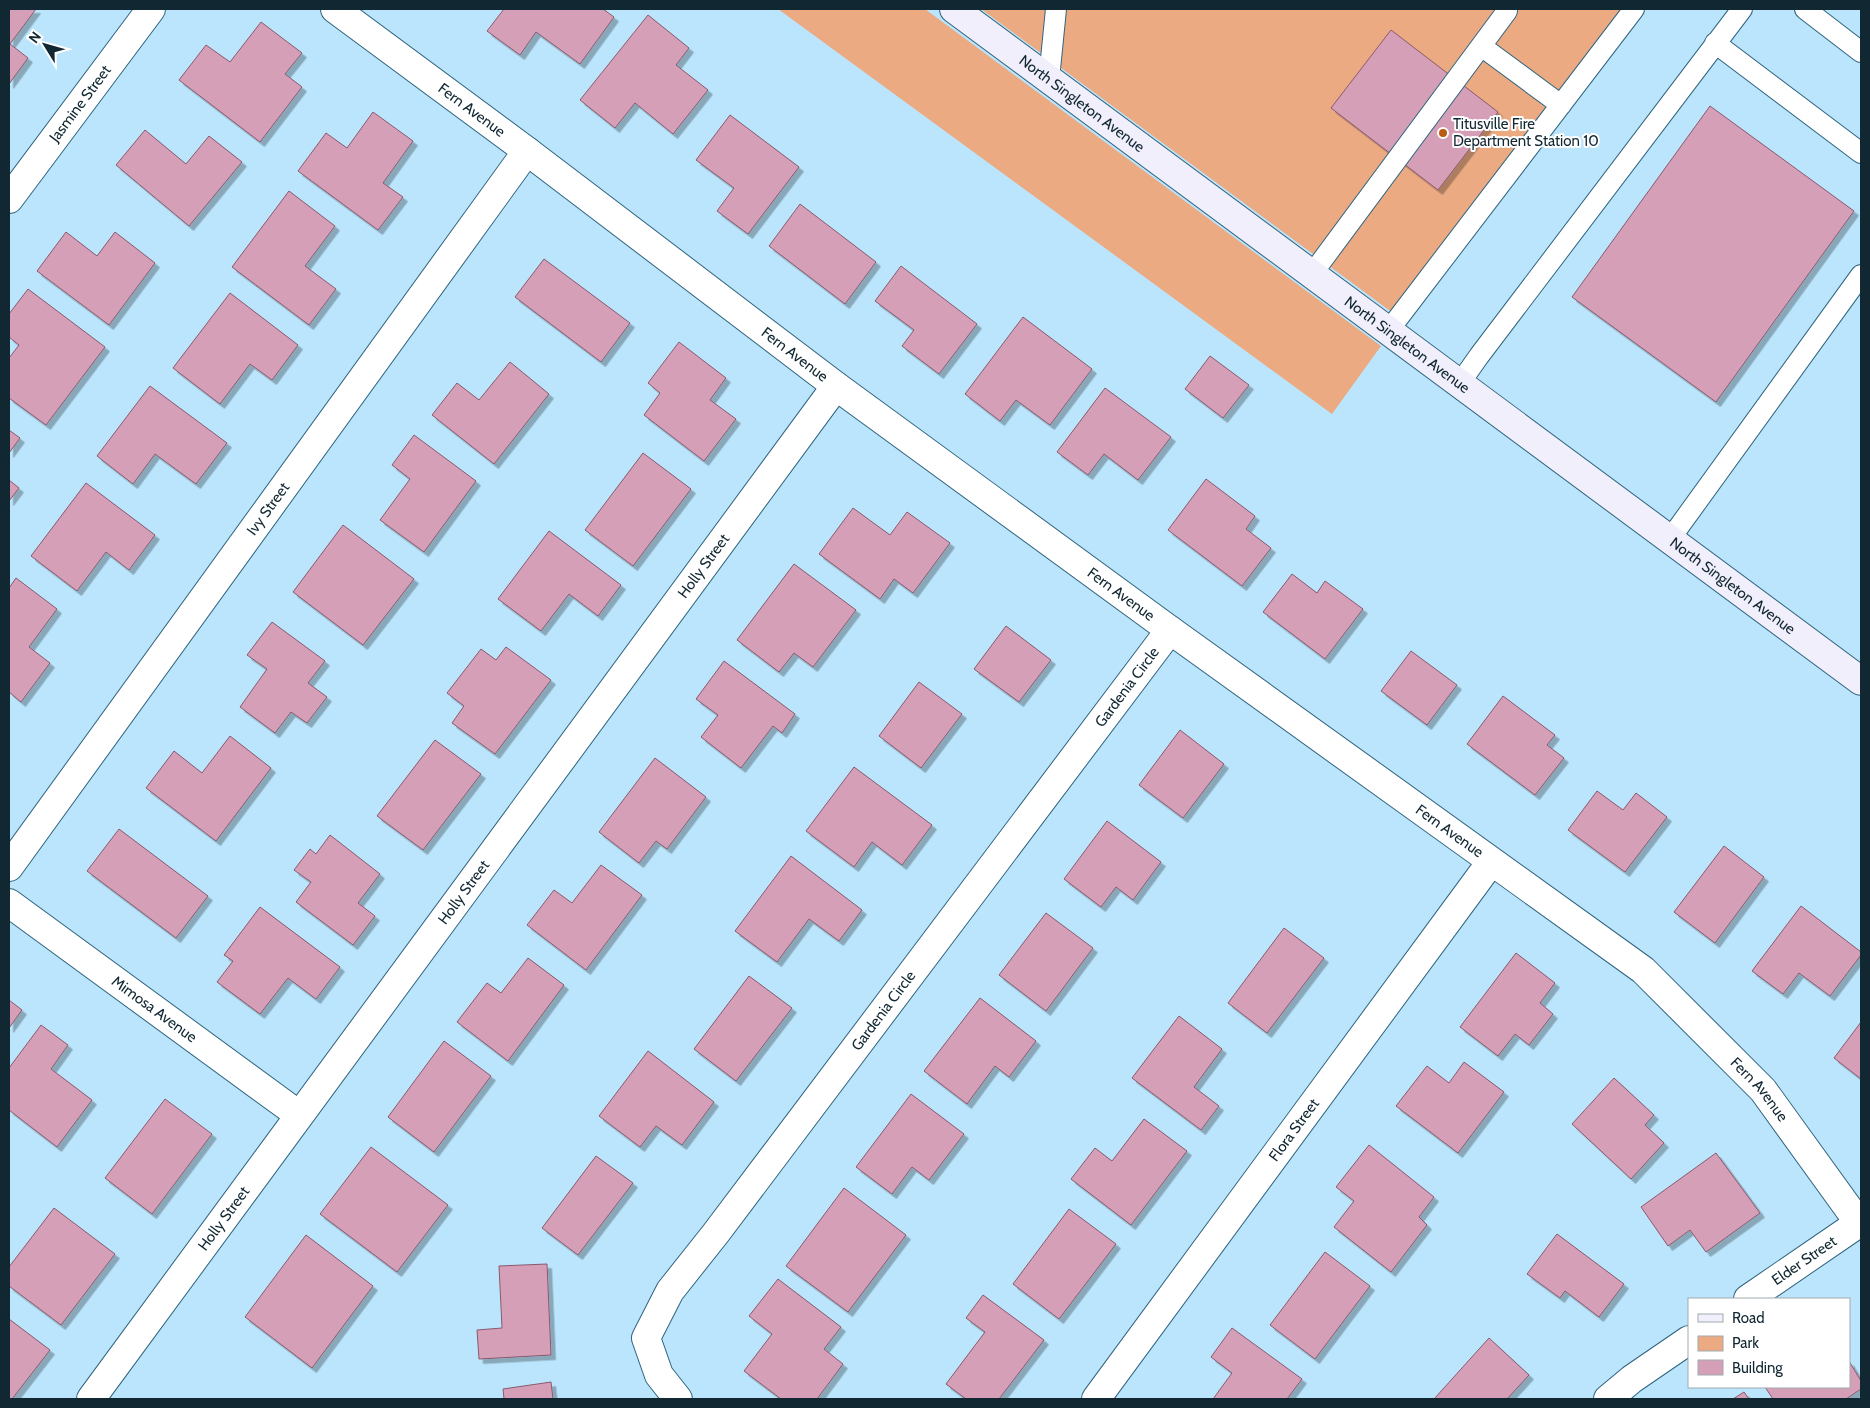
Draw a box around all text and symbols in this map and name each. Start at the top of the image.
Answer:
north arrow [20,20,70,70]
text: N [24,28,45,47]
street label: North Singleton Avenue [1016,51,1148,156]
street label: Jasmine Street [45,62,115,147]
street label: Fern Avenue [435,79,509,141]
place label: Titusville Fire Department Station 10 [1453,115,1599,150]
marker: Titusville Fire Department Station 10 [1437,127,1449,139]
street label: North Singleton Avenue [1341,292,1474,397]
street label: Fern Avenue [758,323,832,386]
street label: Ivy Street [243,479,293,539]
street label: Holly Street [674,530,733,602]
street label: North Singleton Avenue [1666,534,1799,638]
street label: Fern Avenue [1084,564,1158,625]
street label: Gardenia Circle [1091,643,1163,731]
street label: Fern Avenue [1412,801,1487,862]
street label: Holly Street [434,857,493,928]
street label: Gardenia Circle [848,967,920,1054]
street label: Mimosa Avenue [108,972,201,1046]
street label: Fern Avenue [1727,1054,1792,1125]
street label: Flora Street [1265,1095,1323,1165]
street label: Holly Street [194,1183,253,1254]
street label: Elder Street [1768,1232,1840,1289]
legend [1688,1298,1850,1388]
text: Road [1732,1309,1765,1327]
text: Park [1732,1334,1759,1352]
text: Building [1732,1359,1783,1377]

